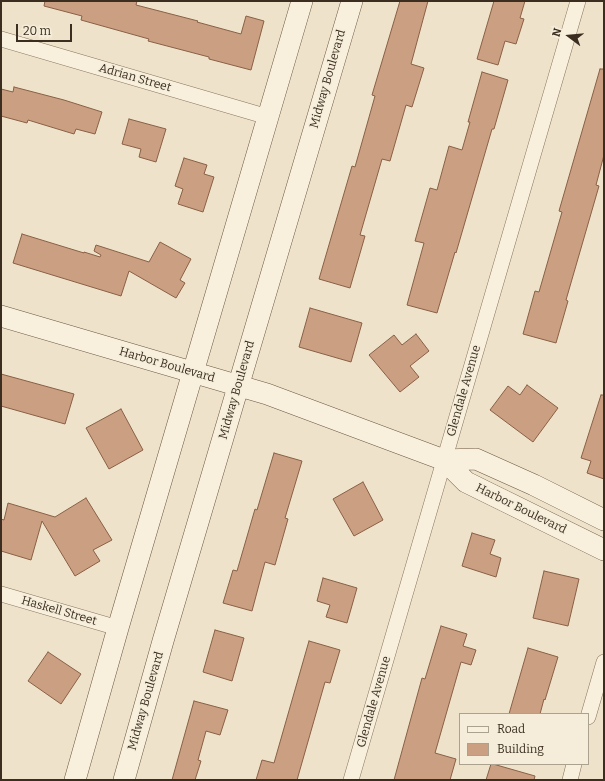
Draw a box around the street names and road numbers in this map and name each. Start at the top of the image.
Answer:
street label: Midway Boulevard [307,28,349,130]
street label: Adrian Street [97,61,173,95]
street label: Midway Boulevard [216,339,258,441]
street label: Harbor Boulevard [117,344,217,386]
street label: Glendale Avenue [444,344,484,438]
street label: Harbor Boulevard [473,481,569,537]
street label: Haskell Street [20,593,98,629]
street label: Midway Boulevard [125,650,167,752]
street label: Glendale Avenue [354,655,394,749]

